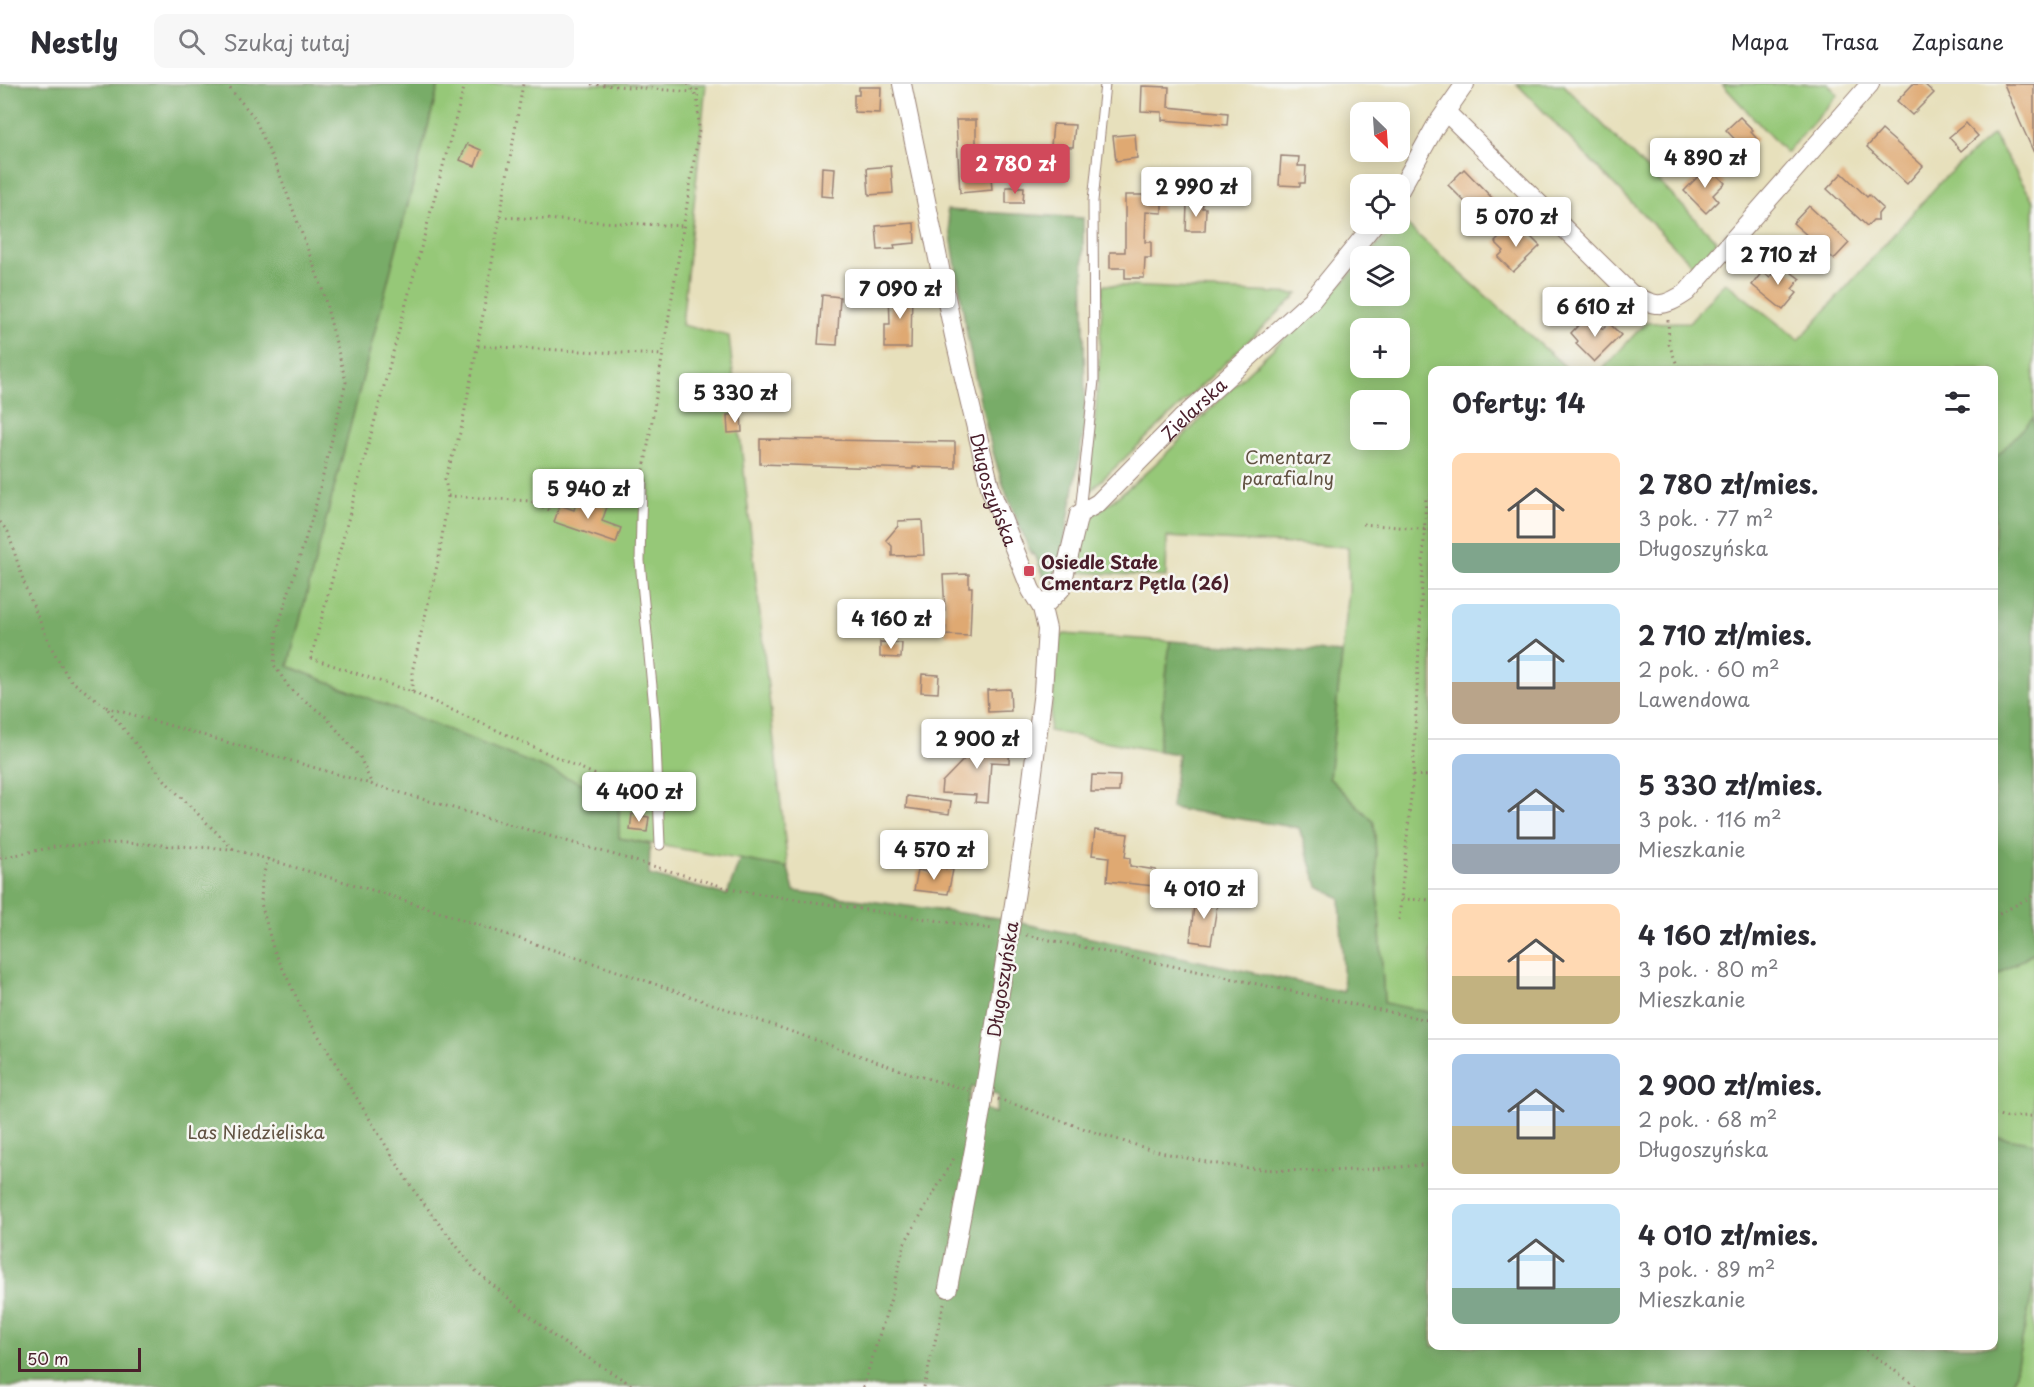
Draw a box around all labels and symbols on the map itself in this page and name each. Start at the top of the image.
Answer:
north arrow [1350,102,1410,162]
pin: 4 890 zł [1643,138,1767,189]
pin: 2 780 zł [953,144,1077,195]
pin: 2 990 zł [1134,167,1258,218]
pin: 5 070 zł [1454,197,1578,248]
pin: 2 710 zł [1716,235,1840,286]
pin: 7 090 zł [838,269,962,320]
pin: 6 610 zł [1533,287,1657,338]
street label: Zielarska [1154,370,1233,446]
pin: 5 330 zł [673,373,797,424]
street label: Długoszyńska [964,430,1026,550]
park label: Cmentarz parafialny [1242,443,1334,491]
pin: 5 940 zł [526,469,650,520]
place label: Osiedle Stałe Cmentarz Pętla (26) [1041,548,1229,596]
marker: Osiedle Stałe Cmentarz Pętla (26) [1022,564,1036,578]
pin: 4 160 zł [829,599,953,650]
pin: 2 900 zł [915,719,1039,770]
pin: 4 400 zł [577,772,701,823]
pin: 4 570 zł [872,830,996,881]
pin: 4 010 zł [1142,869,1266,920]
street label: Długoszyńska [980,918,1025,1039]
park label: Las Niedzieliska [187,1118,325,1145]
scale bar [18,1345,141,1372]

